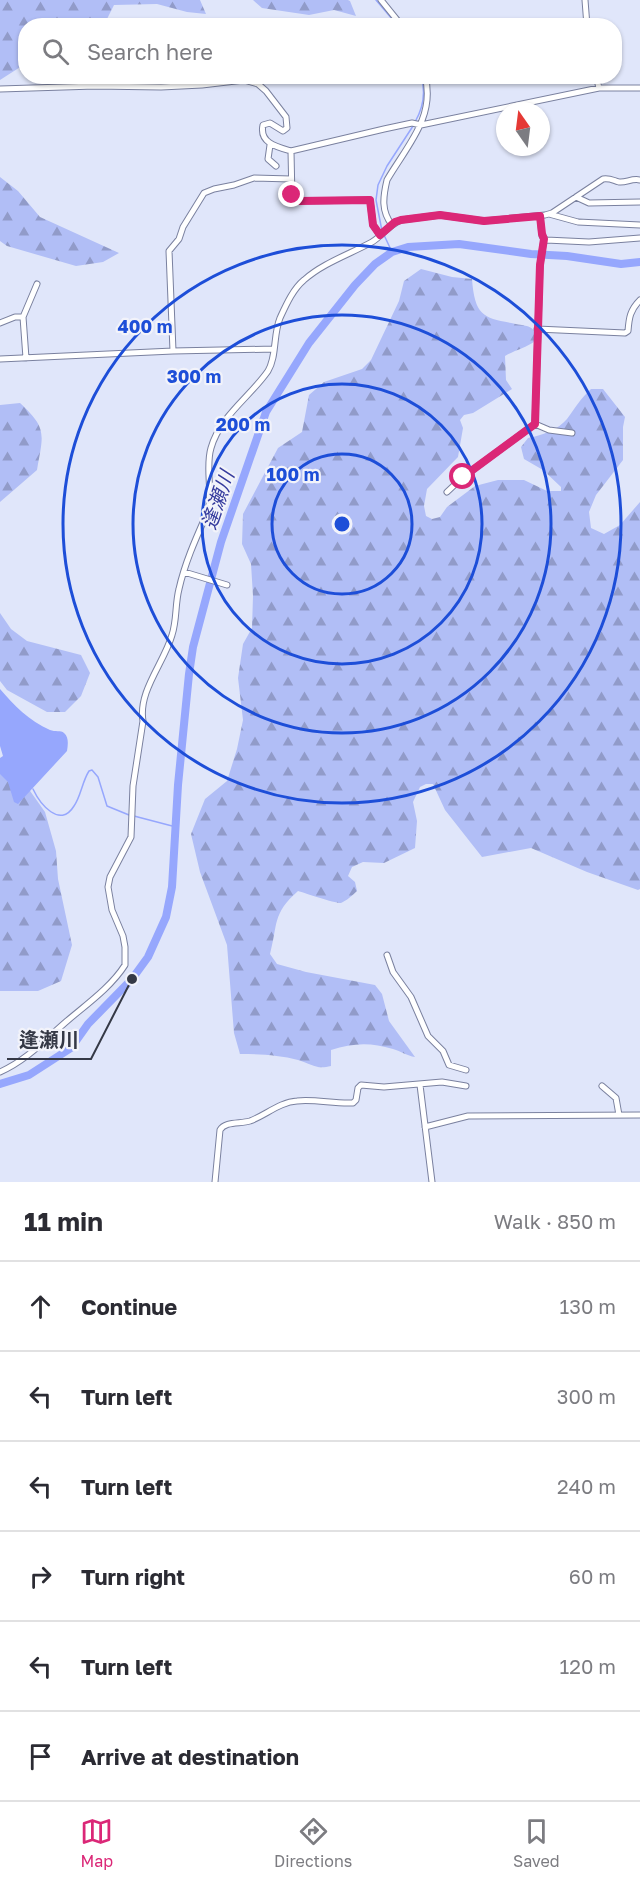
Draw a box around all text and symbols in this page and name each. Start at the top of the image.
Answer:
search box [18,18,622,84]
icon: search [39,35,72,68]
text: Search here [87,38,213,65]
north arrow [496,102,550,156]
route end [278,181,304,207]
text: 400 m [118,315,172,337]
text: 300 m [167,365,221,387]
text: 200 m [216,413,270,435]
text: 100 m [267,463,319,485]
route start [449,463,475,489]
water label: 逢瀬川 [196,466,239,532]
centre of rings [332,514,352,534]
callout: 逢瀬川 [7,1021,91,1059]
text: 逢瀬川 [19,1027,79,1051]
text: 11 min [24,1206,103,1237]
text: Walk · 850 m [494,1209,616,1233]
icon: ahead [24,1290,57,1323]
text: Continue [81,1293,177,1320]
text: 130 m [560,1294,616,1318]
icon: left [24,1380,57,1413]
text: Turn left [81,1383,172,1410]
text: 300 m [557,1384,616,1408]
icon: left [24,1470,57,1503]
text: Turn left [81,1473,172,1500]
text: 240 m [557,1474,616,1498]
icon: right [24,1560,57,1593]
text: Turn right [81,1563,185,1590]
text: 60 m [569,1564,616,1588]
icon: left [24,1650,57,1683]
text: Turn left [81,1653,172,1680]
text: 120 m [560,1654,616,1678]
icon: arrive [24,1740,57,1773]
text: Arrive at destination [81,1743,299,1770]
tab: Map [80,1815,113,1871]
tab: Directions [274,1815,352,1871]
tab: Saved [513,1815,560,1871]

